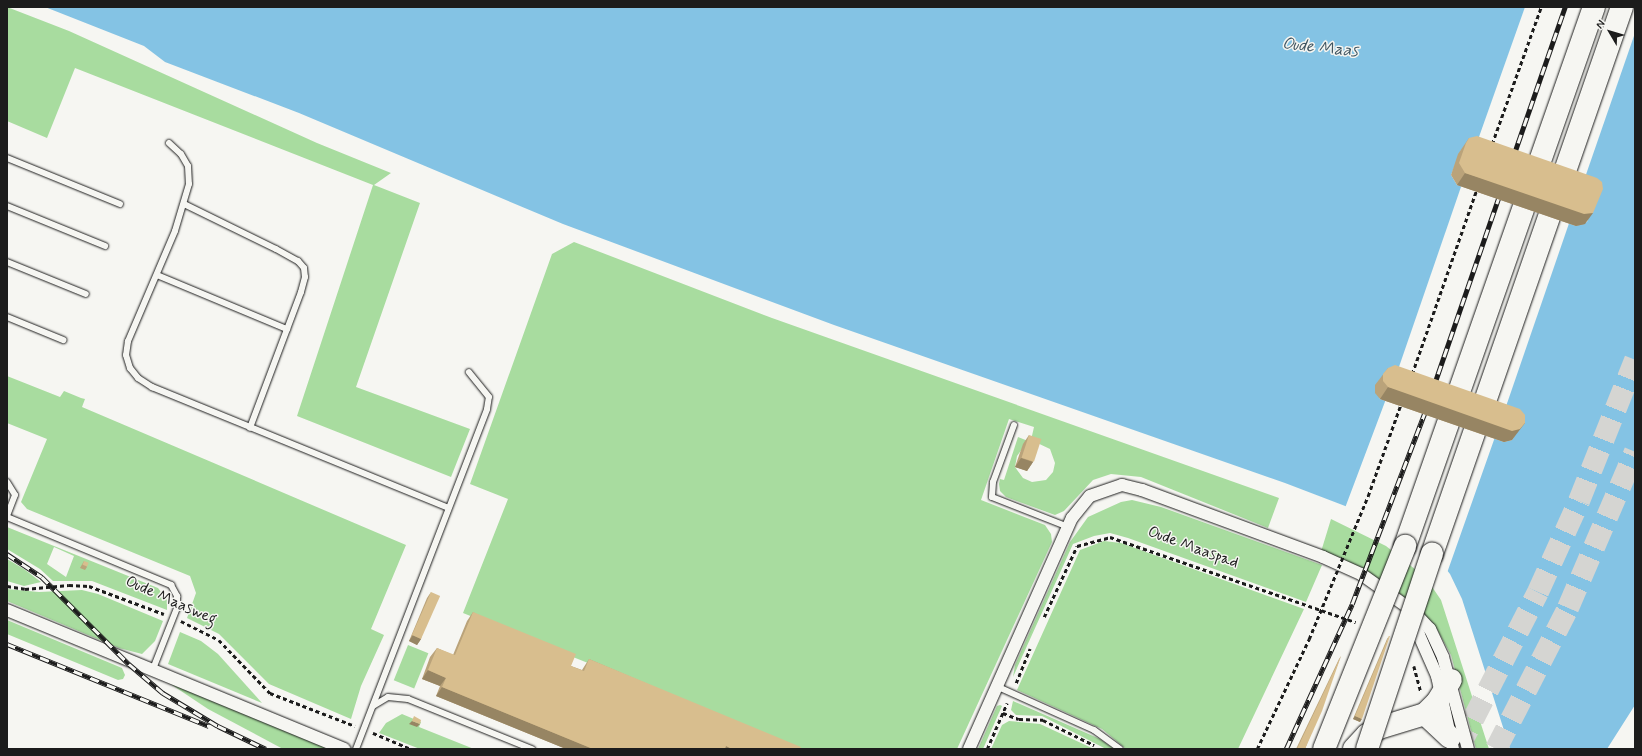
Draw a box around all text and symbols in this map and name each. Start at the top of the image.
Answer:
north arrow [1590,12,1630,52]
text: N [1593,17,1608,32]
water label: Oude Maas [1281,34,1359,62]
street label: Oude Maaspad [1145,523,1241,573]
street label: Oude Maasweg [122,572,220,630]

